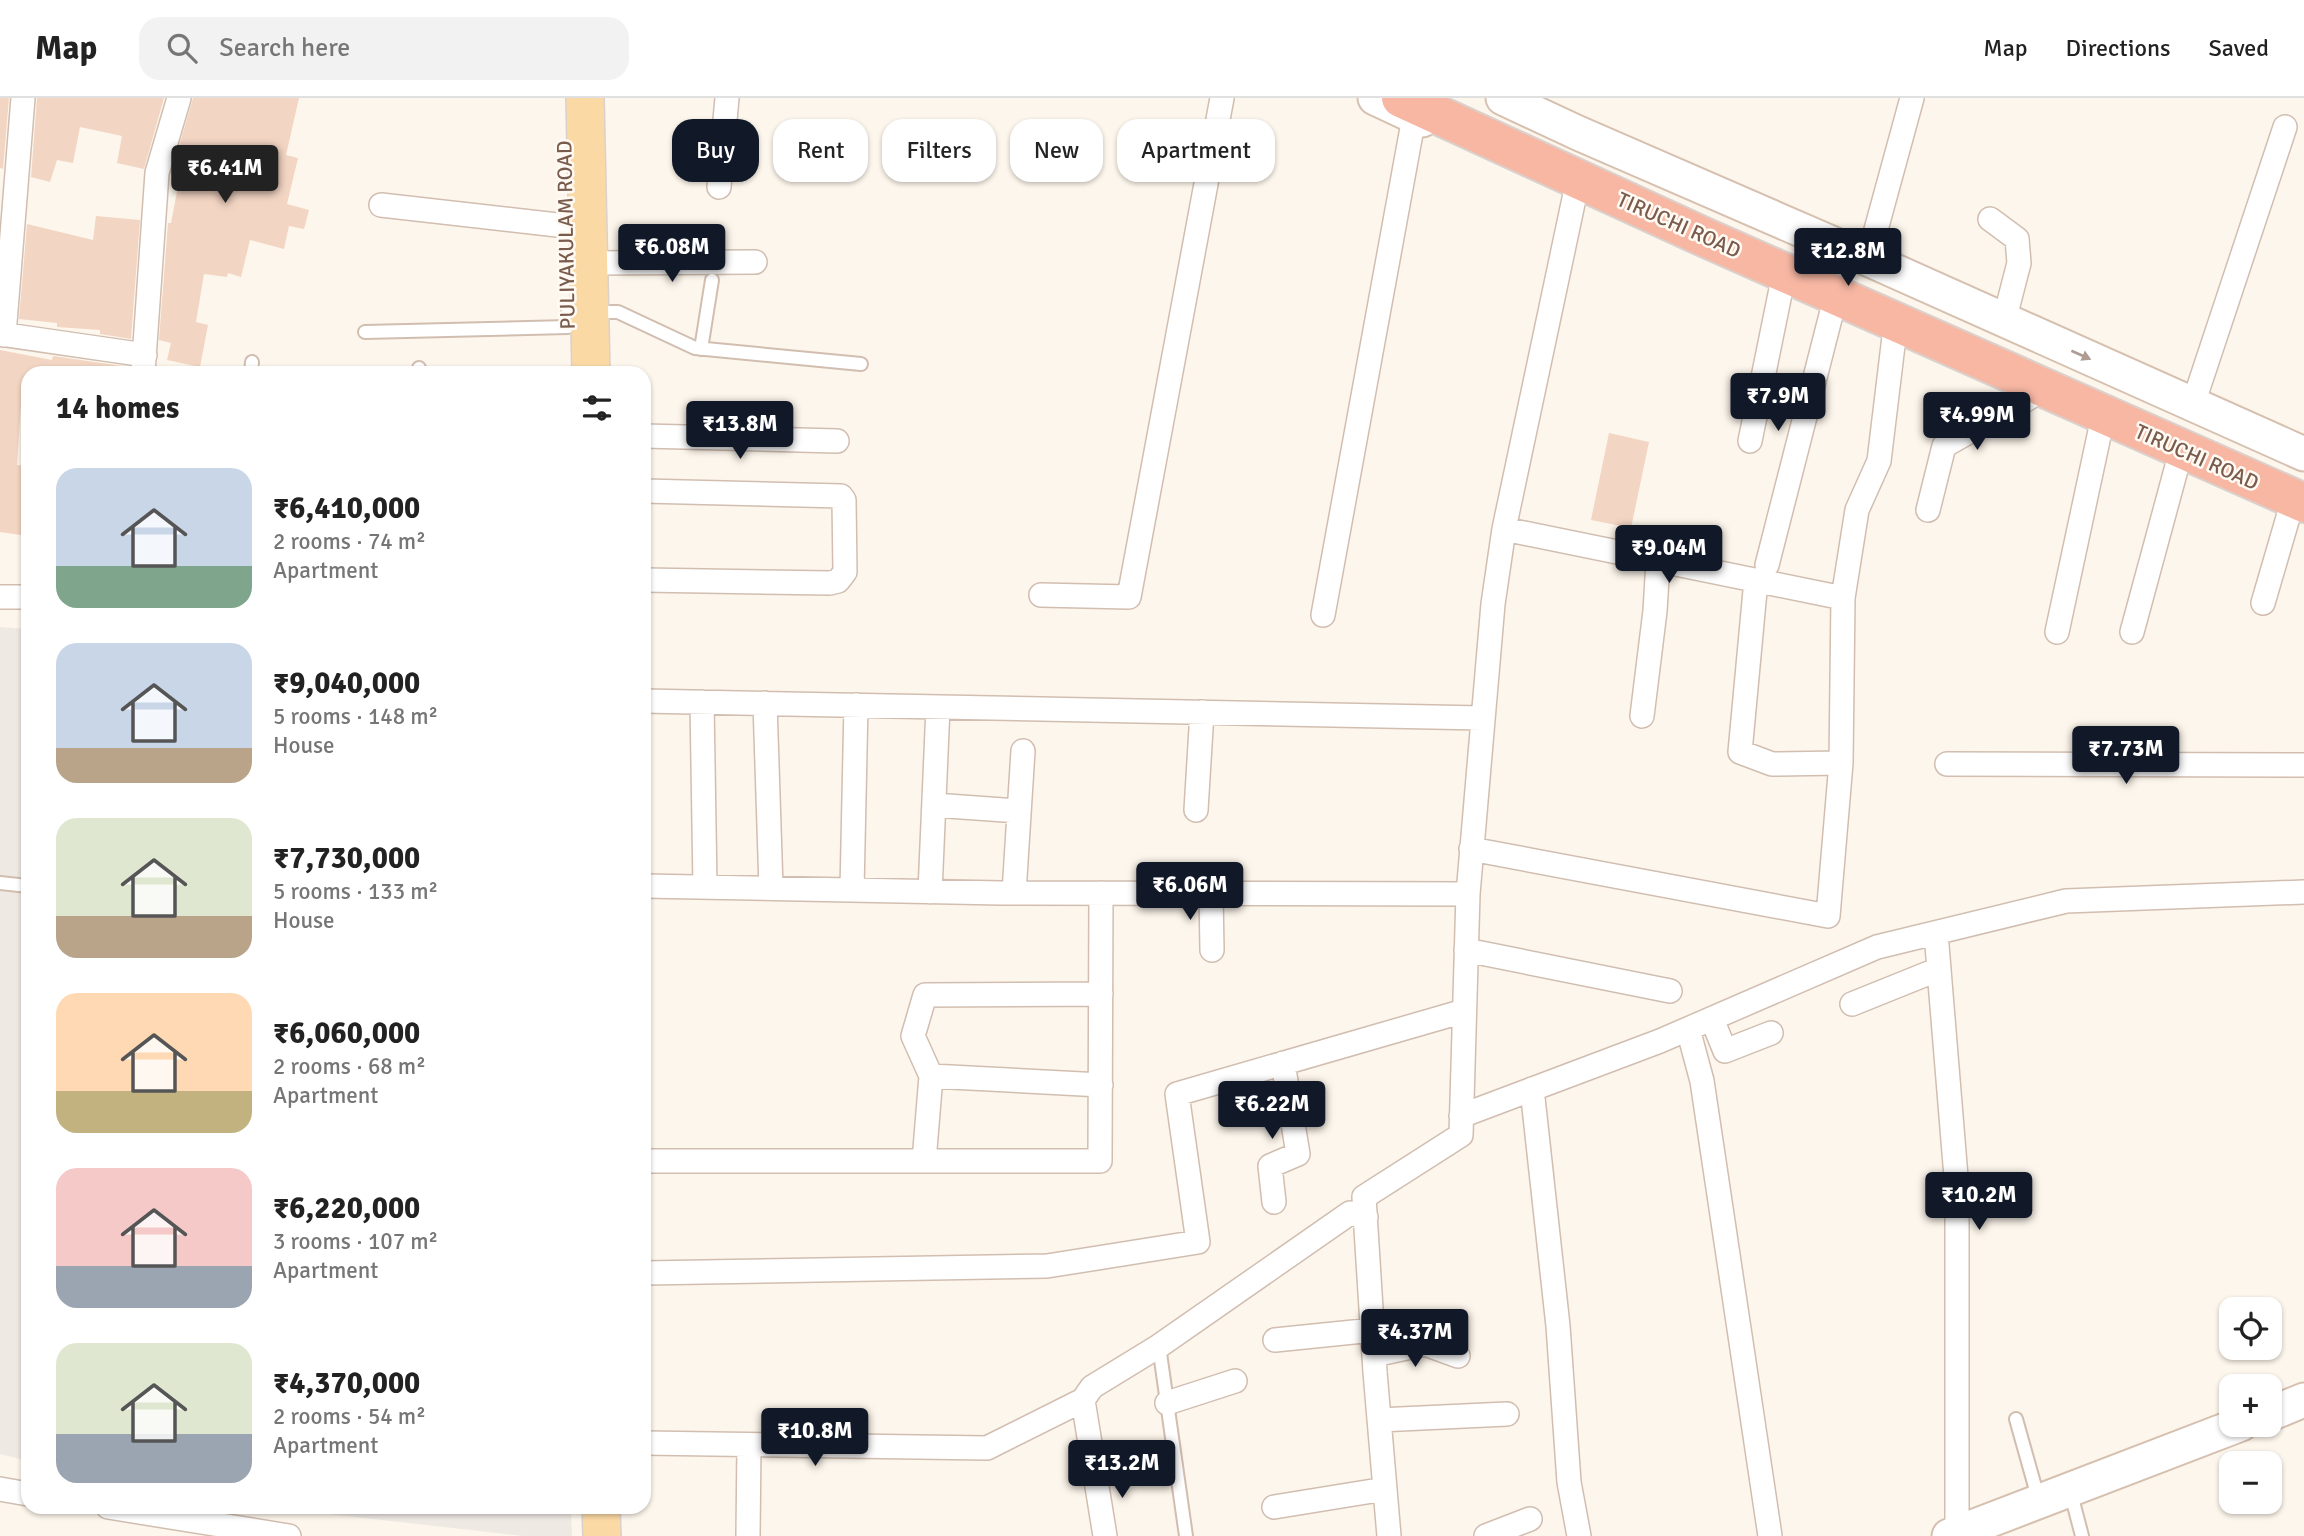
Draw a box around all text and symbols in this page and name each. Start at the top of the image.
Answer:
search box [139,17,629,80]
text: Map [35,28,97,69]
icon: search [163,29,201,67]
text: Search here [219,32,350,64]
text: Map [1983,33,2028,63]
text: Directions [2066,33,2171,63]
text: Saved [2209,33,2269,63]
chip: Buy [672,119,759,182]
chip: Rent [773,119,868,182]
chip: Filters [882,119,996,182]
chip: New [1010,119,1103,182]
chip: Apartment [1117,119,1275,182]
street label: PULIYAKULAM ROAD [551,140,581,330]
pin: ₹6.41M [168,146,282,205]
text: ₹6.41M [187,153,263,182]
street label: TIRUCHI ROAD [1613,186,1745,264]
pin: ₹6.08M [615,225,729,284]
pin: ₹12.8M [1791,228,1905,288]
text: ₹6.08M [634,232,710,261]
text: ₹12.8M [1810,236,1886,265]
one-way arrow [2070,349,2091,360]
pin: ₹7.9M [1729,374,1827,433]
text: ₹7.9M [1746,381,1810,410]
icon: filters [578,389,616,427]
text: 14 homes [56,390,179,427]
pin: ₹4.99M [1920,392,2034,452]
text: ₹4.99M [1939,400,2015,429]
pin: ₹13.8M [683,402,797,461]
text: ₹13.8M [702,409,778,438]
street label: TIRUCHI ROAD [2131,418,2263,496]
text: ₹6,410,000 [273,490,420,527]
icon: home [112,496,196,580]
pin: ₹9.04M [1612,526,1726,585]
text: 2 rooms · 74 m² [273,527,426,556]
text: ₹9.04M [1631,533,1707,562]
text: Apartment [273,556,378,585]
text: ₹9,040,000 [273,665,420,702]
icon: home [112,671,196,755]
text: 5 rooms · 148 m² [273,702,438,731]
pin: ₹7.73M [2069,726,2183,786]
text: House [273,731,335,760]
text: ₹7.73M [2088,734,2164,763]
text: ₹7,730,000 [273,840,420,877]
icon: home [112,846,196,930]
pin: ₹6.06M [1133,862,1247,922]
text: ₹6.06M [1152,870,1228,899]
text: 5 rooms · 133 m² [273,877,438,906]
text: House [273,906,335,935]
text: ₹6,060,000 [273,1015,420,1052]
icon: home [112,1021,196,1105]
text: 2 rooms · 68 m² [273,1052,426,1081]
text: Apartment [273,1081,378,1110]
pin: ₹6.22M [1215,1082,1329,1141]
text: ₹6.22M [1234,1089,1310,1118]
pin: ₹10.2M [1922,1172,2036,1232]
text: ₹10.2M [1941,1180,2017,1209]
text: ₹6,220,000 [273,1190,420,1227]
icon: home [112,1196,196,1280]
text: 3 rooms · 107 m² [273,1227,438,1256]
text: Apartment [273,1256,378,1285]
map controls [2219,1297,2282,1514]
button: locate [2219,1297,2282,1360]
pin: ₹4.37M [1358,1310,1472,1369]
text: ₹4.37M [1377,1317,1453,1346]
text: ₹4,370,000 [273,1365,420,1402]
icon: home [112,1371,196,1455]
button: + [2219,1374,2282,1437]
text: 2 rooms · 54 m² [273,1402,426,1431]
pin: ₹10.8M [758,1408,872,1468]
text: ₹10.8M [777,1416,853,1445]
text: Apartment [273,1431,378,1460]
pin: ₹13.2M [1065,1440,1179,1500]
text: ₹13.2M [1084,1448,1160,1477]
button: − [2219,1451,2282,1514]

